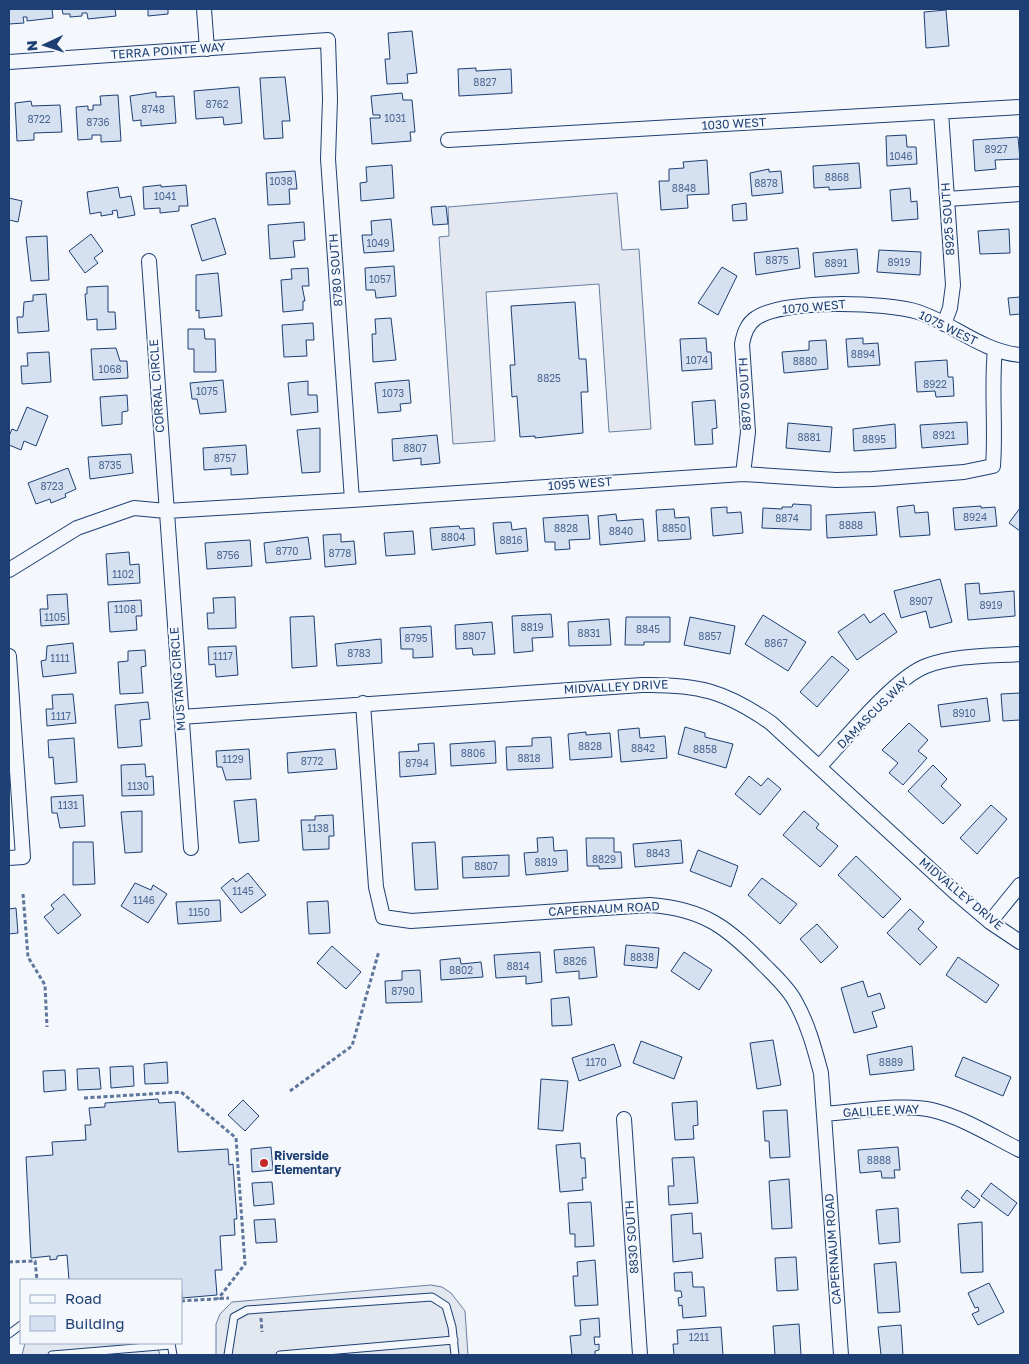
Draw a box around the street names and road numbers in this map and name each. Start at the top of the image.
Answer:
street label: TERRA POINTE WAY [110,39,226,62]
street label: 1030 WEST [701,114,767,133]
street label: 8925 SOUTH [937,182,958,256]
street label: 8780 SOUTH [325,233,346,307]
street label: 1070 WEST [781,296,847,317]
street label: 1075 WEST [916,307,981,348]
street label: CORRAL CIRCLE [146,339,167,433]
street label: 8870 SOUTH [735,357,754,431]
street label: 1095 WEST [547,474,613,493]
street label: MUSTANG CIRCLE [166,627,189,732]
street label: DAMASCUS WAY [834,674,912,752]
street label: MIDVALLEY DRIVE [563,676,669,697]
street label: MIDVALLEY DRIVE [916,854,1006,933]
street label: CAPERNAUM ROAD [548,898,660,919]
street label: GALILEE WAY [842,1101,920,1120]
street label: CAPERNAUM ROAD [821,1193,844,1305]
street label: 8830 SOUTH [621,1200,642,1274]

